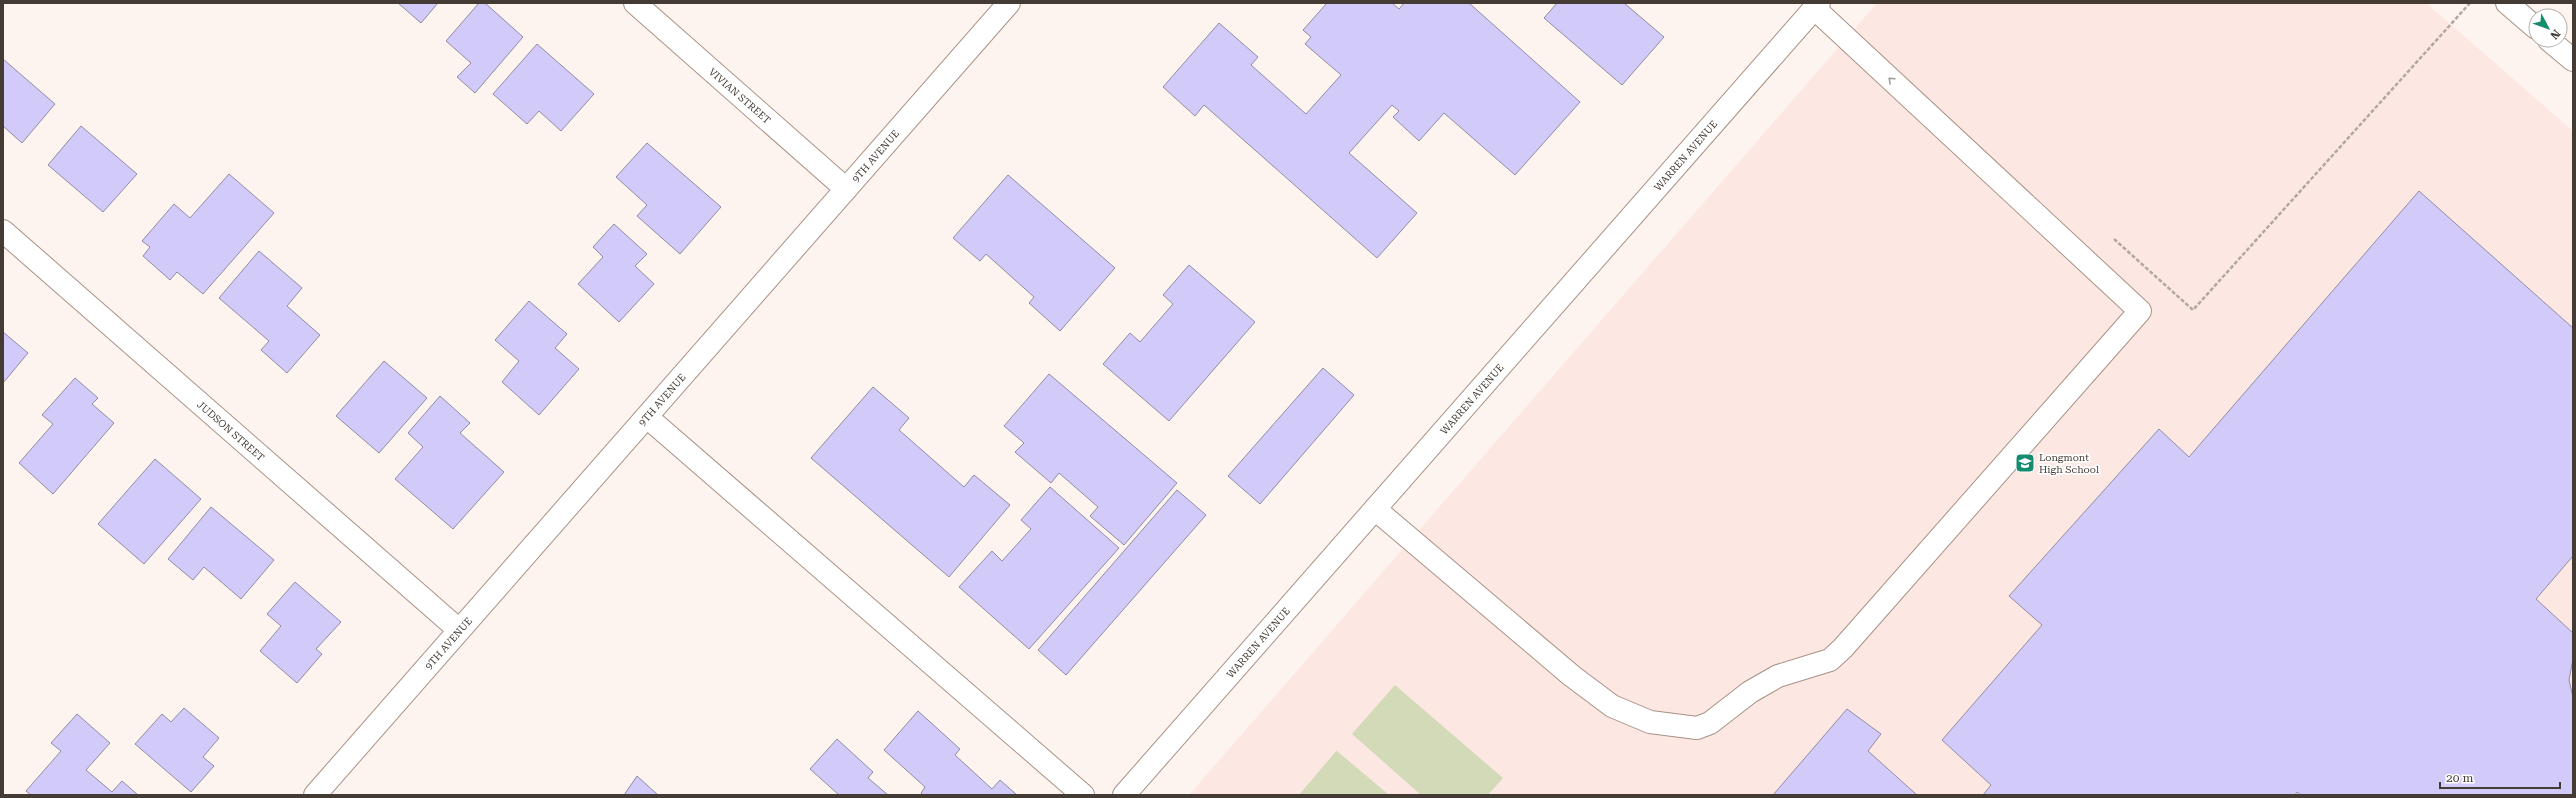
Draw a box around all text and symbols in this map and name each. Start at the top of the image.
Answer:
north arrow [2528,8,2568,48]
text: N [2547,27,2563,42]
street label: VIVIAN STREET [707,66,773,126]
one-way arrow [1888,77,1896,85]
street label: WARREN AVENUE [1652,118,1719,193]
street label: 9TH AVENUE [849,127,901,184]
street label: WARREN AVENUE [1438,361,1505,436]
street label: 9TH AVENUE [636,371,687,428]
street label: JUDSON STREET [195,398,267,463]
school or university icon: Longmont High School [2014,452,2036,474]
place label: Longmont High School [2039,452,2099,475]
street label: WARREN AVENUE [1224,605,1292,680]
street label: 9TH AVENUE [422,615,474,671]
scale bar [2440,764,2560,790]
text: 20 m [2446,771,2473,785]

